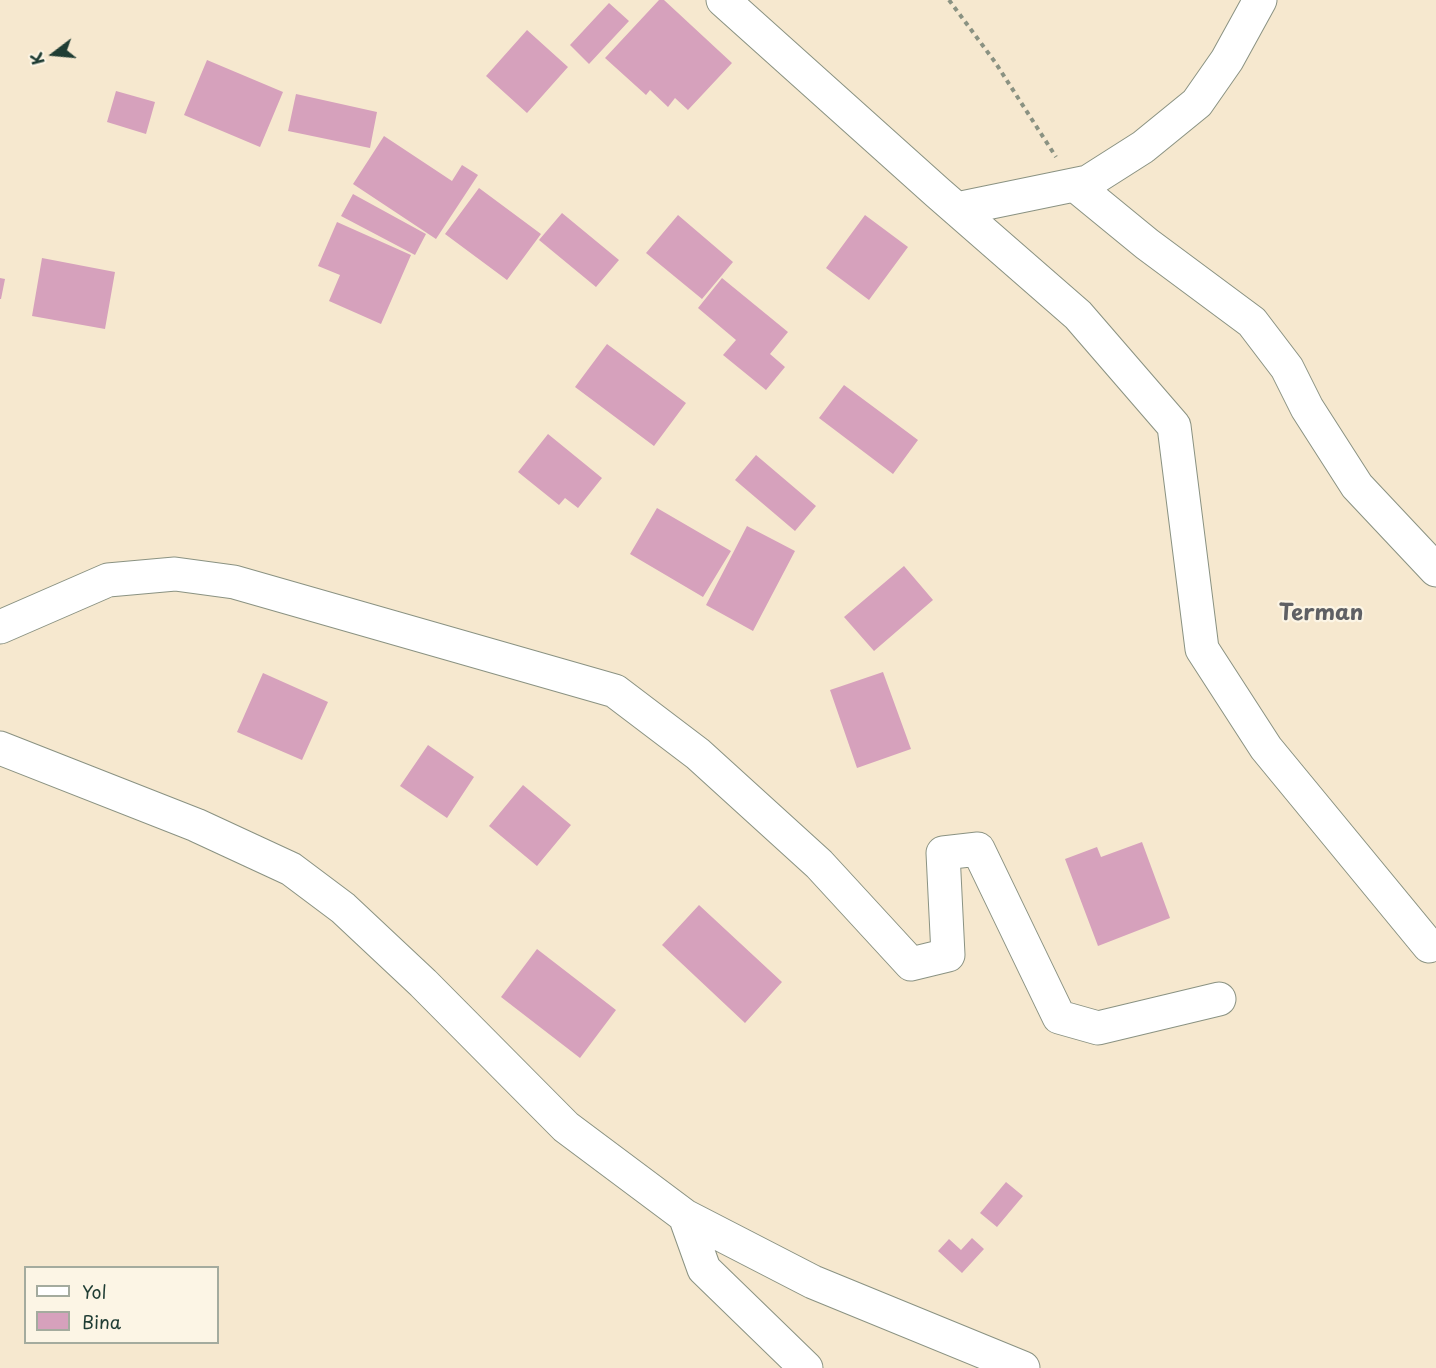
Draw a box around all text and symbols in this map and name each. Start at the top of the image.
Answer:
north arrow [24,24,84,84]
text: K [24,50,50,68]
district label: Terman [1279,601,1363,627]
legend [24,1266,219,1344]
text: Yol [82,1278,107,1305]
text: Bina [82,1308,121,1335]

